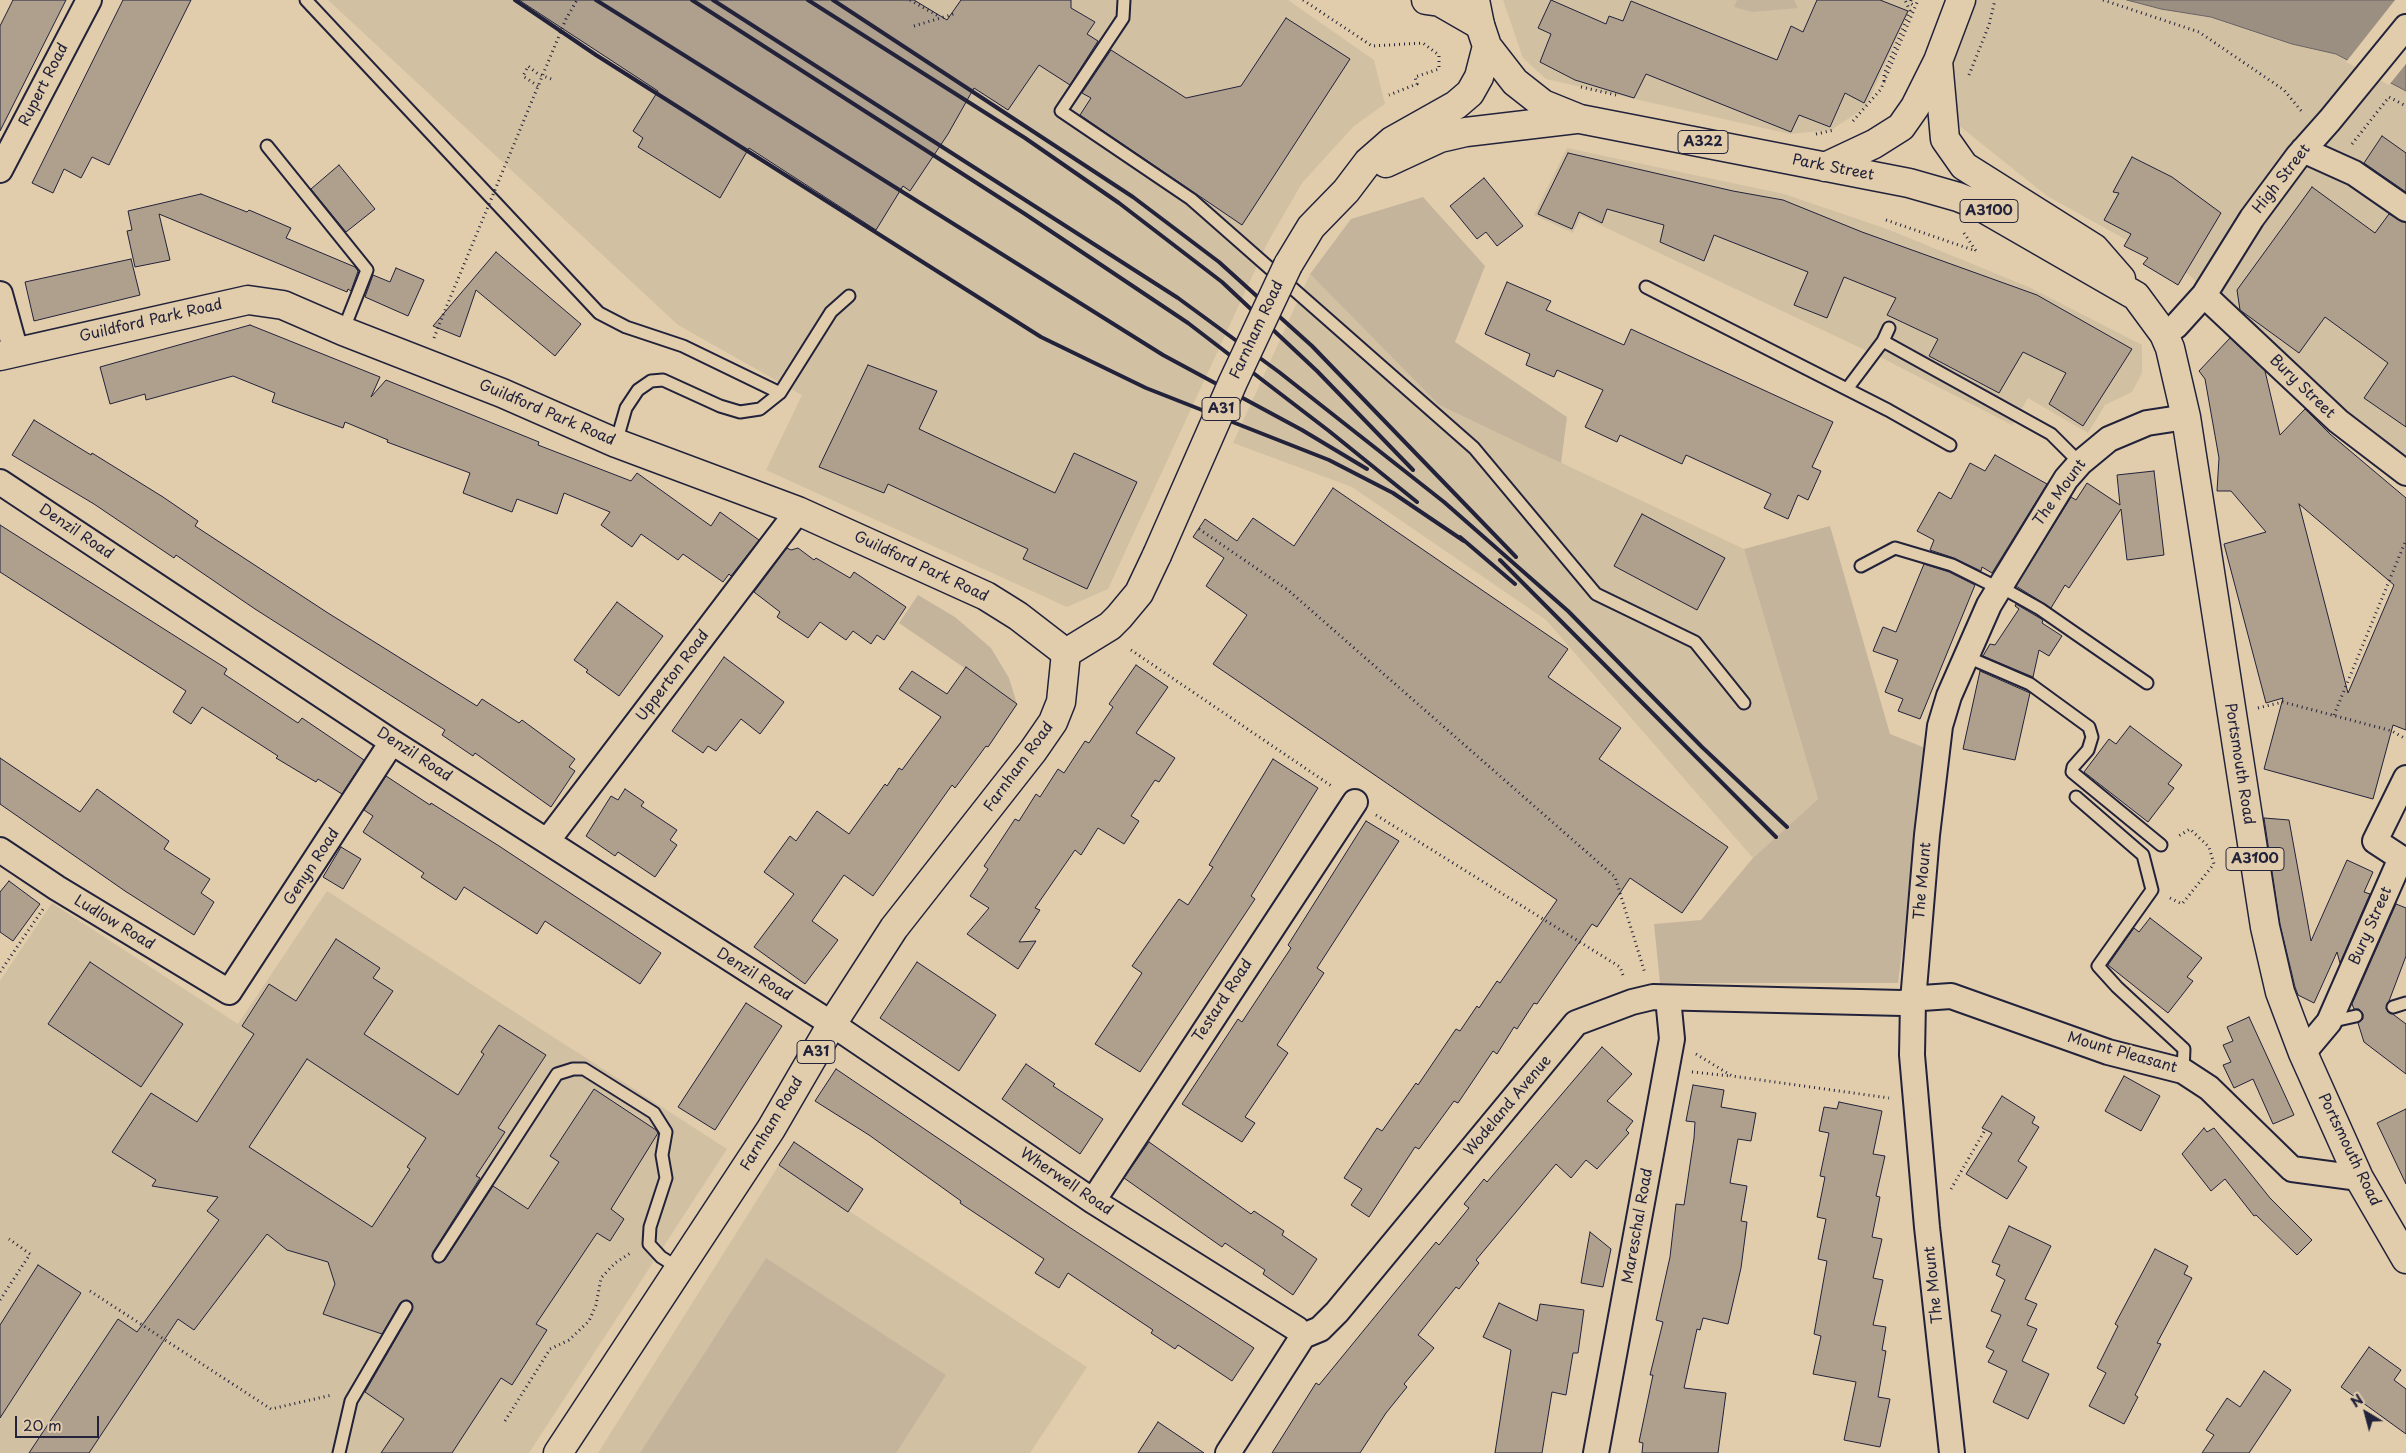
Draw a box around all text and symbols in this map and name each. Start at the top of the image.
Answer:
street label: Rupert Road [15,41,73,129]
road number: A322 [1678,130,1728,154]
street label: High Street [2249,141,2315,217]
street label: Park Street [1790,151,1876,185]
road number: A3100 [1960,200,2018,222]
street label: Farnham Road [1226,278,1288,382]
street label: Guildford Park Road [78,296,224,346]
street label: Bury Street [2266,351,2338,423]
street label: Guildford Park Road [476,376,618,450]
road number: A31 [1202,398,1240,420]
street label: The Mount [2030,456,2090,530]
street label: Denzil Road [35,501,117,563]
street label: Guildford Park Road [851,528,991,606]
street label: Upperton Road [633,627,713,725]
street label: Portsmouth Road [2220,702,2258,826]
street label: Farnham Road [980,719,1058,815]
street label: Denzil Road [373,724,455,786]
street label: Genyn Road [280,825,344,909]
street label: The Mount [1911,841,1935,921]
road number: A3100 [2226,848,2284,871]
street label: Bury Street [2346,884,2396,968]
street label: Ludlow Road [70,892,158,954]
street label: Denzil Road [713,945,795,1005]
street label: Testard Road [1189,956,1257,1046]
street label: Mount Pleasant [2065,1029,2179,1077]
road number: A31 [797,1040,835,1064]
street label: Wodeland Avenue [1461,1052,1555,1160]
street label: Farnham Road [737,1074,807,1174]
street label: Portsmouth Road [2314,1091,2384,1209]
street label: Wherwell Road [1016,1144,1116,1220]
street label: Mareschal Road [1619,1167,1657,1285]
street label: The Mount [1921,1245,1947,1325]
north arrow [2341,1388,2391,1438]
text: N [2346,1389,2367,1412]
scale bar [18,1406,101,1438]
text: 20 m [23,1413,62,1436]

